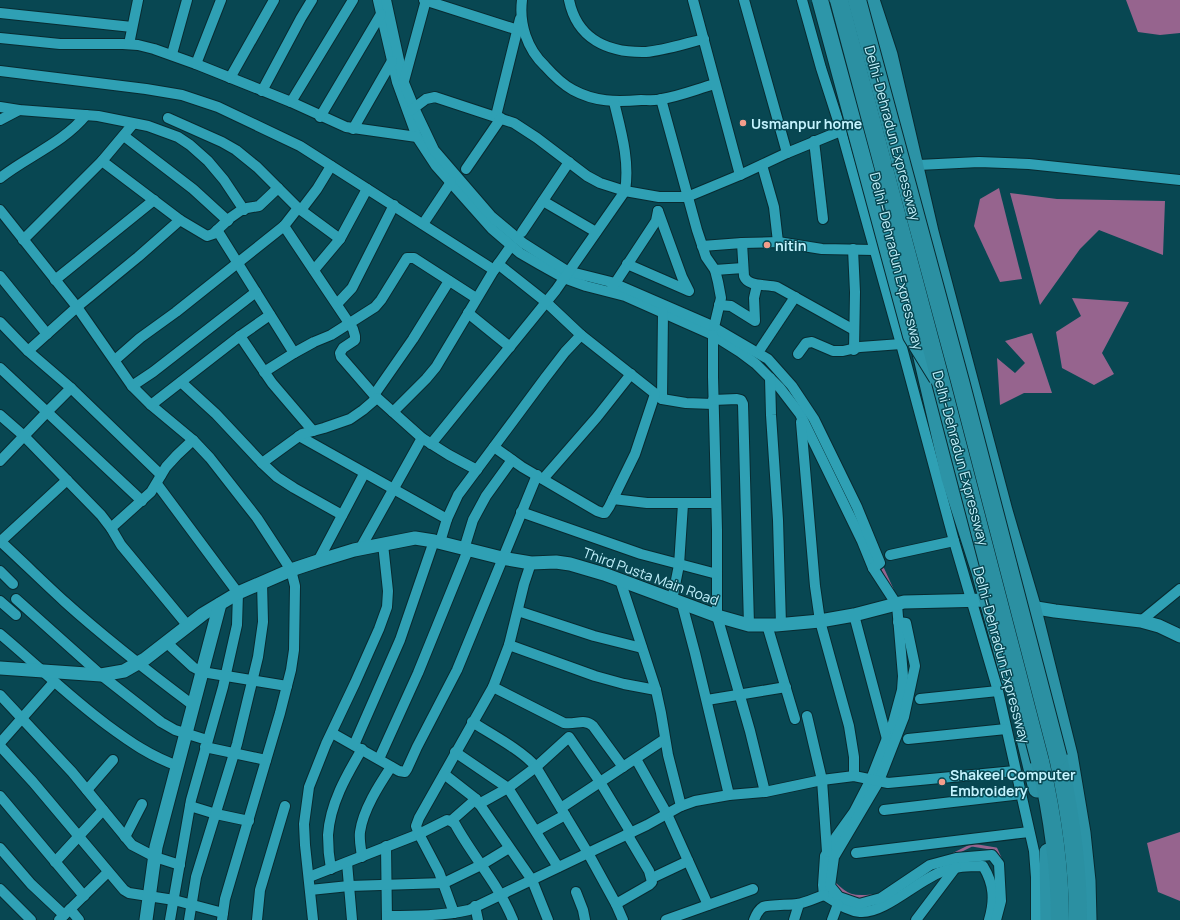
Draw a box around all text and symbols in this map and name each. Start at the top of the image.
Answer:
street label: Delhi-Dehradun Expressway [860,43,926,223]
place label: Usmanpur home [751,114,862,133]
marker: Usmanpur home [738,118,748,128]
street label: Delhi–Dehradun Expressway [866,170,928,352]
place label: nitin [775,236,806,255]
marker: nitin [762,240,772,250]
street label: Delhi-Dehradun Expressway [928,368,994,548]
street label: Third Pusta Main Road [580,543,722,609]
street label: Delhi–Dehradun Expressway [969,564,1035,746]
place label: Shakeel Computer Embroidery [950,765,1076,800]
marker: Shakeel Computer Embroidery [937,777,947,787]

